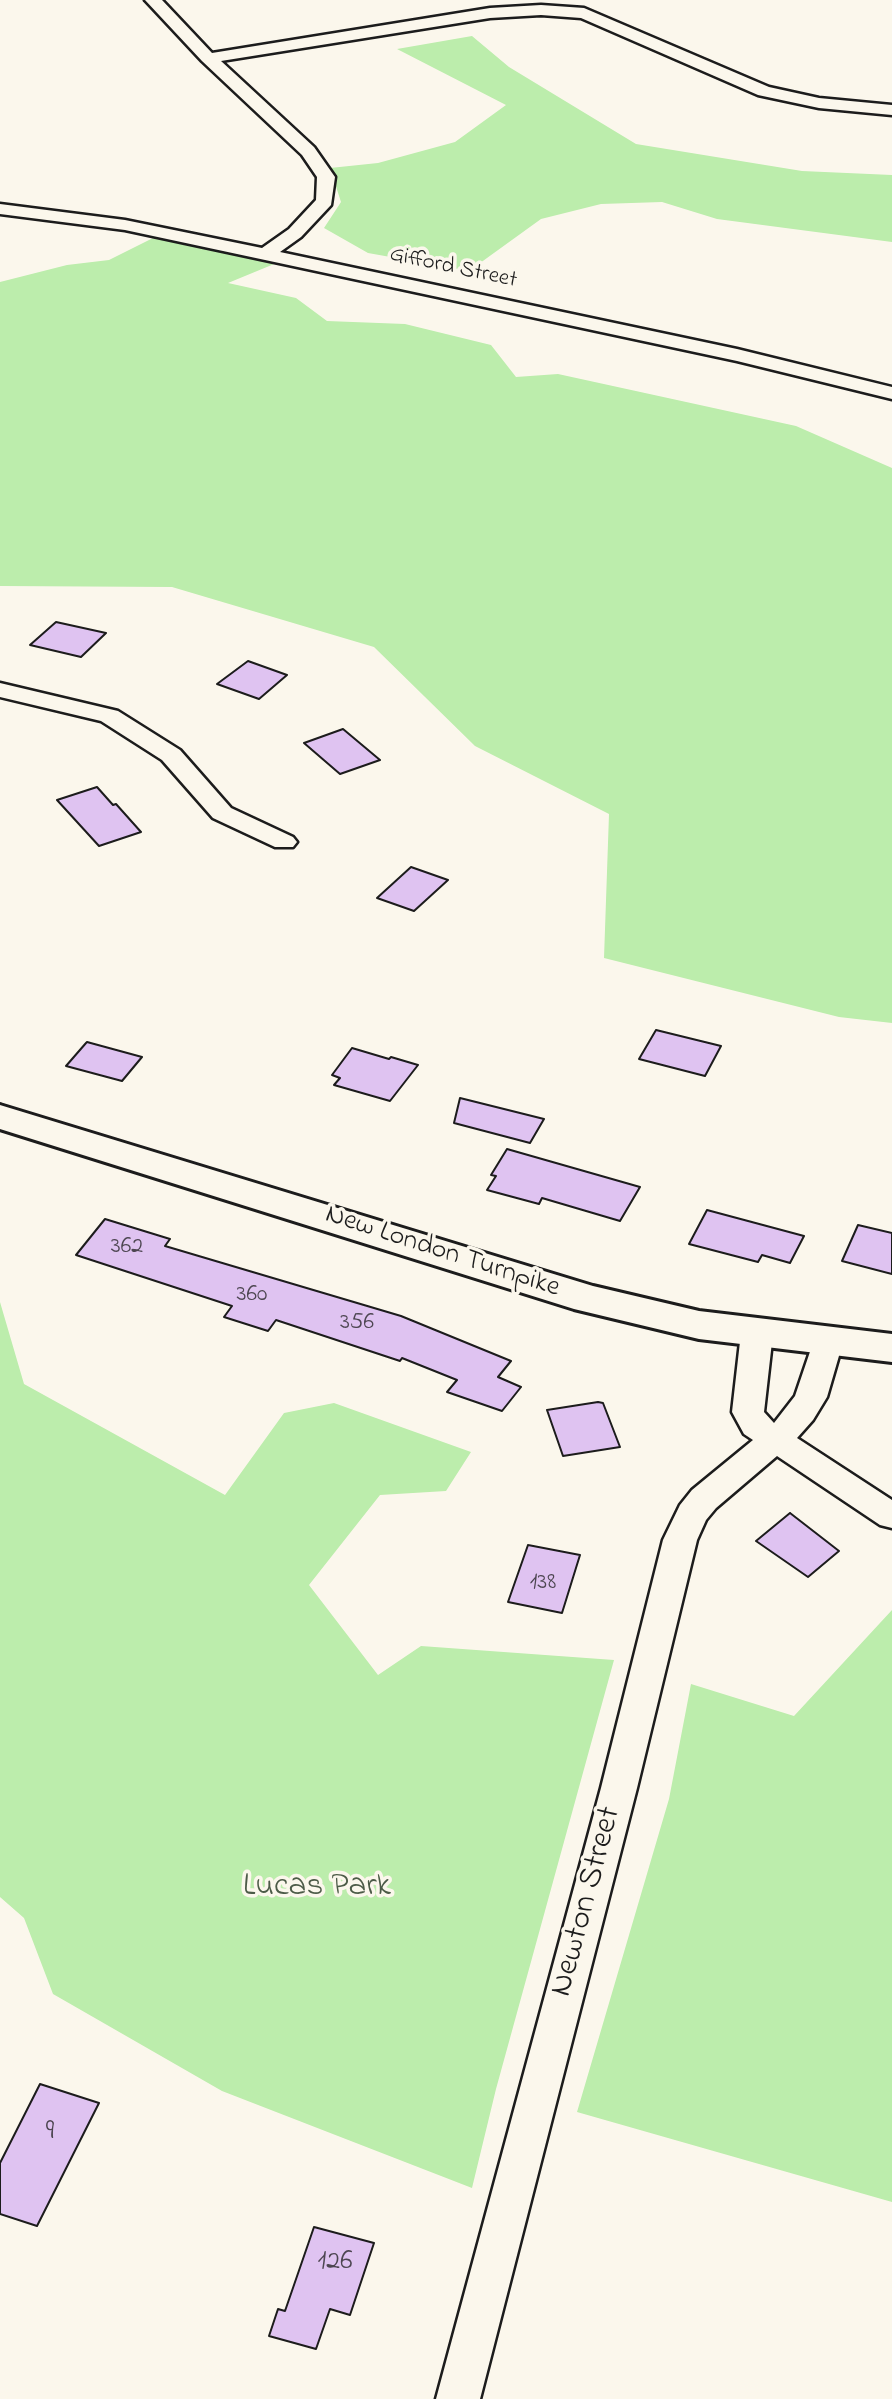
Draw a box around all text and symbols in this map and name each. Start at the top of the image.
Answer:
street label: Gifford Street [387,242,519,296]
street label: New London Turnpike [321,1199,563,1307]
house number: 362 [111,1234,143,1262]
house number: 360 [237,1282,267,1310]
house number: 356 [340,1310,374,1338]
house number: 138 [530,1570,556,1598]
street label: Newton Street [544,1803,632,2001]
park label: Lucas Park [243,1869,391,1909]
house number: 9 [46,2116,54,2150]
house number: 126 [317,2246,353,2280]

